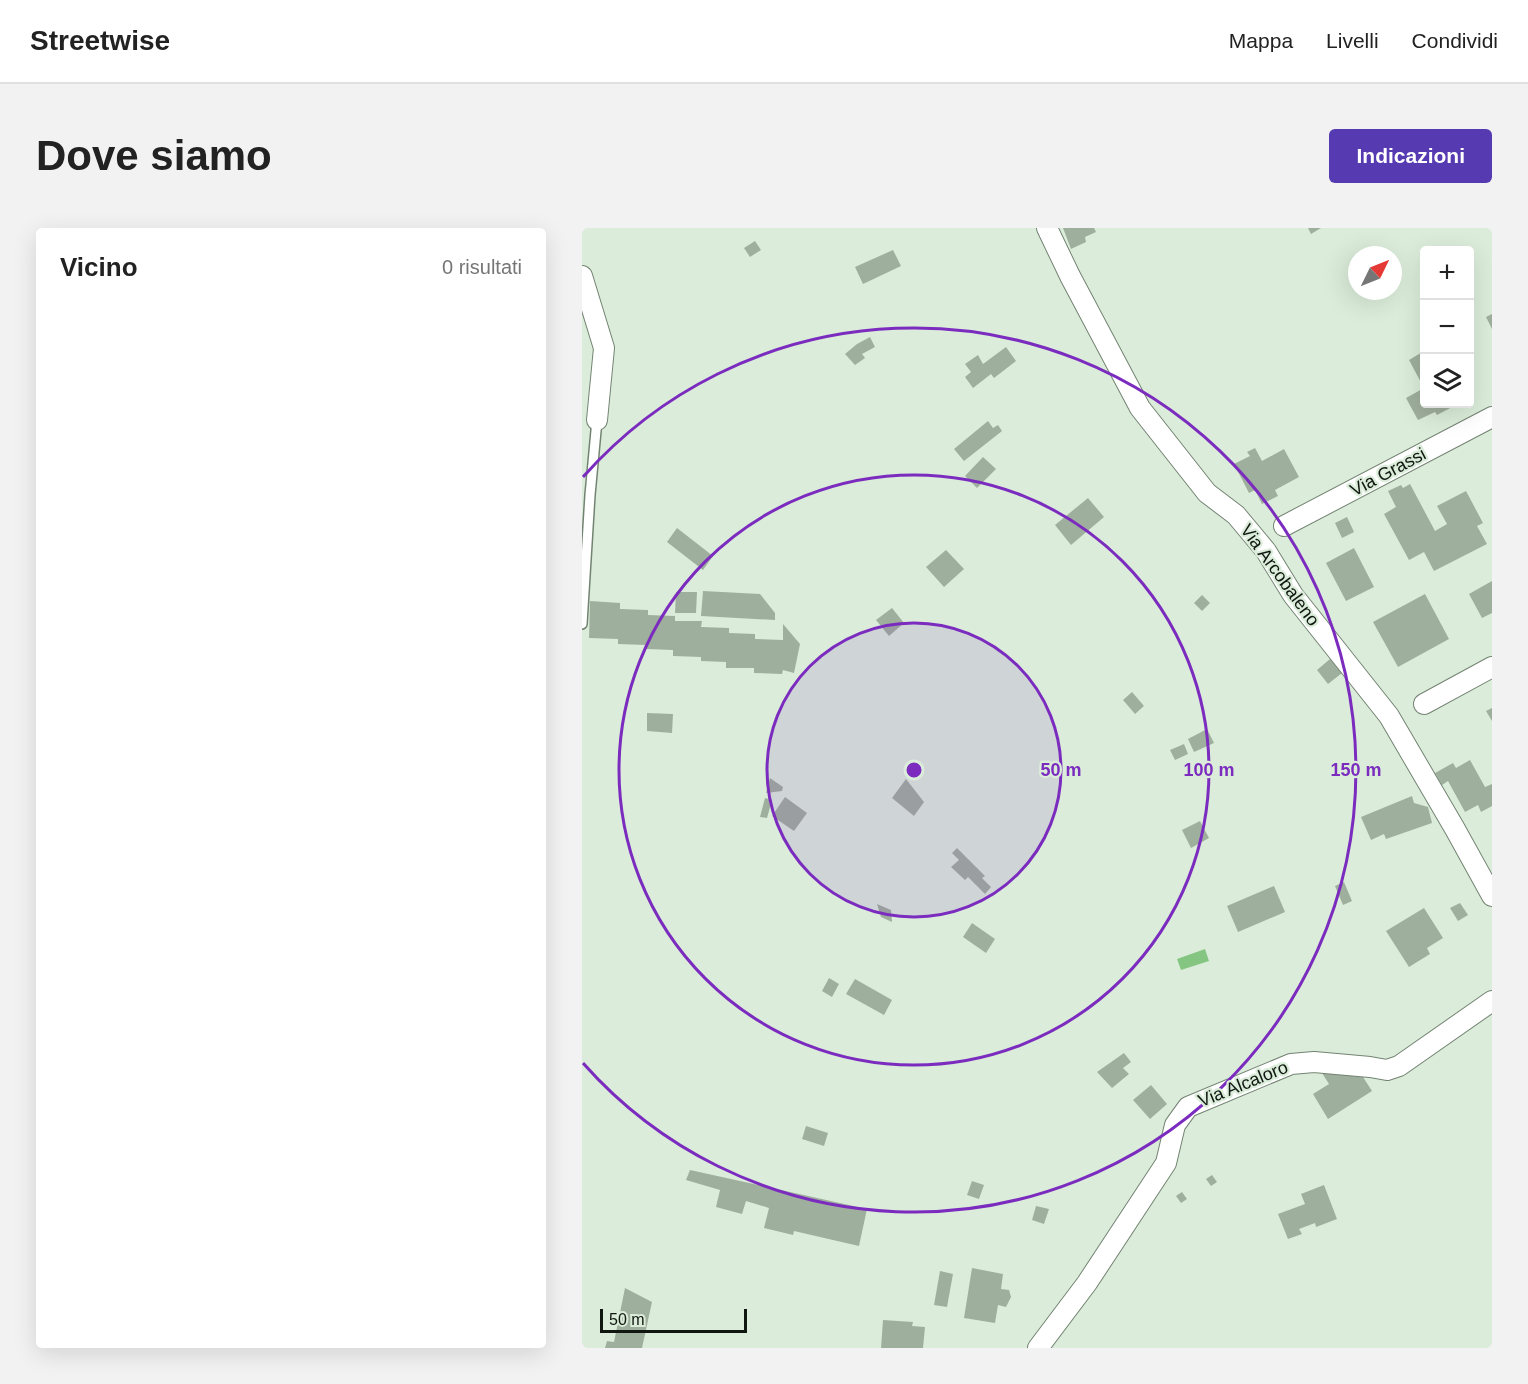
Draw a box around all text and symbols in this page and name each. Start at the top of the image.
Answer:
text: Streetwise [30,25,170,56]
text: Mappa [1229,29,1293,52]
text: Livelli [1326,29,1379,52]
text: Condividi [1412,29,1498,52]
button: Indicazioni [1329,129,1492,183]
text: Dove siamo [36,132,272,179]
north arrow [1348,246,1402,300]
map controls [1420,246,1474,408]
button: + [1420,246,1474,300]
text: Vicino [60,252,138,282]
text: 0 risultati [442,256,522,278]
button: − [1420,300,1474,354]
button: layers [1420,354,1474,408]
street label: Via Grassi [1347,444,1429,500]
street label: Via Arcobaleno [1236,520,1324,630]
centre of rings [904,760,924,780]
text: 50 m [1040,760,1082,780]
text: 100 m [1183,760,1235,780]
text: 150 m [1330,760,1382,780]
street label: Via Alcaloro [1195,1057,1291,1111]
scale bar [600,1306,747,1334]
text: 50 m [609,1311,645,1328]

